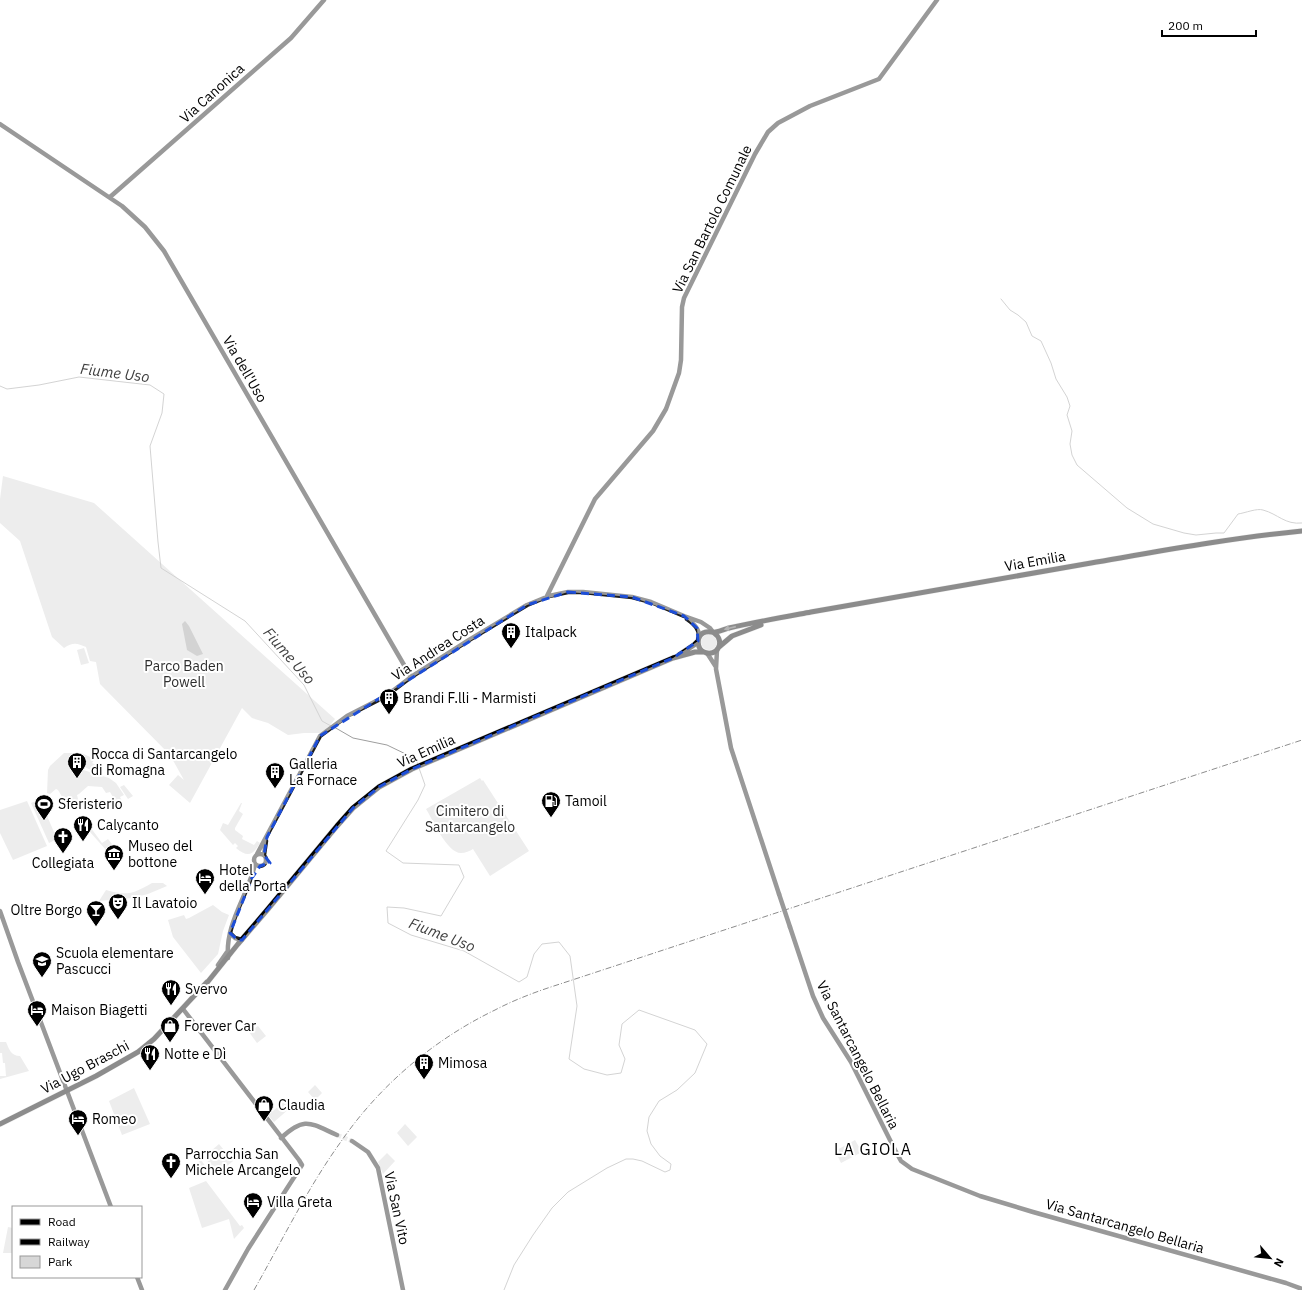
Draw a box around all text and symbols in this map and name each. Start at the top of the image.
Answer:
scale bar [1162,12,1256,38]
text: 200 m [1168,18,1203,33]
street label: Via Canonica [176,59,248,127]
street label: Via San Bartolo Comunale [668,142,756,296]
street label: Via dell'Uso [219,333,271,406]
water label: Fiume Uso [79,359,151,386]
street label: Via Emilia [1003,547,1067,575]
street label: Via Andrea Costa [388,611,488,685]
building icon: Italpack [500,621,522,649]
water label: Fiume Uso [259,623,319,688]
place label: Italpack [525,623,577,641]
one-way arrow [724,626,736,632]
park label: Parco Baden Powell [144,657,224,691]
building icon: Brandi F.lli - Marmisti [378,687,400,715]
place label: Brandi F.lli - Marmisti [403,689,536,707]
street label: Via Emilia [394,730,458,772]
place label: Rocca di Santarcangelo di Romagna [91,745,238,779]
building icon: Rocca di Santarcangelo di Romagna [66,751,88,779]
place label: Galleria La Fornace [289,755,358,789]
building icon: Galleria La Fornace [264,761,286,789]
fuel station icon: Tamoil [540,790,562,818]
place label: Tamoil [565,792,607,810]
sports icon: Sferisterio [33,793,55,821]
place label: Sferisterio [58,795,123,813]
park label: Cimitero di Santarcangelo [425,802,515,836]
restaurant icon: Calycanto [72,814,94,842]
place label: Calycanto [97,816,159,834]
church icon: Collegiata [52,826,74,854]
place label: Museo del bottone [128,837,193,871]
museum icon: Museo del bottone [103,843,125,871]
place label: Collegiata [32,854,95,872]
place label: Hotel della Porta [219,861,287,895]
hotel icon: Hotel della Porta [194,867,216,895]
theatre icon: Il Lavatoio [107,892,129,920]
place label: Il Lavatoio [132,894,198,912]
bar icon: Oltre Borgo [85,899,107,927]
place label: Oltre Borgo [10,901,82,919]
water label: Fiume Uso [406,913,478,956]
place label: Scuola elementare Pascucci [56,944,174,978]
school or university icon: Scuola elementare Pascucci [31,950,53,978]
restaurant icon: Svervo [160,978,182,1006]
street label: Via Santarcangelo Bellaria [813,978,904,1133]
place label: Svervo [185,980,228,998]
hotel icon: Maison Biagetti [26,999,48,1027]
place label: Maison Biagetti [51,1001,148,1019]
shop icon: Forever Car [159,1015,181,1043]
place label: Forever Car [184,1017,256,1035]
street label: Via Ugo Braschi [38,1036,132,1098]
restaurant icon: Notte e Dì [139,1043,161,1071]
place label: Notte e Dì [164,1045,226,1063]
building icon: Mimosa [413,1052,435,1080]
place label: Mimosa [438,1054,488,1072]
shop icon: Claudia [253,1094,275,1122]
place label: Claudia [278,1096,326,1114]
hotel icon: Romeo [67,1108,89,1136]
place label: Romeo [92,1110,136,1128]
district label: LA GIOLA [834,1139,912,1159]
place label: Parrocchia San Michele Arcangelo [185,1145,301,1179]
church icon: Parrocchia San Michele Arcangelo [160,1151,182,1179]
street label: Via San Vito [380,1170,414,1246]
hotel icon: Villa Greta [242,1191,264,1219]
place label: Villa Greta [267,1193,333,1211]
street label: Via Santarcangelo Bellaria [1044,1195,1207,1257]
legend [12,1206,142,1278]
text: Road [48,1214,76,1229]
text: Railway [48,1234,90,1249]
north arrow [1250,1238,1290,1278]
text: Park [48,1254,73,1269]
text: N [1271,1256,1287,1270]

